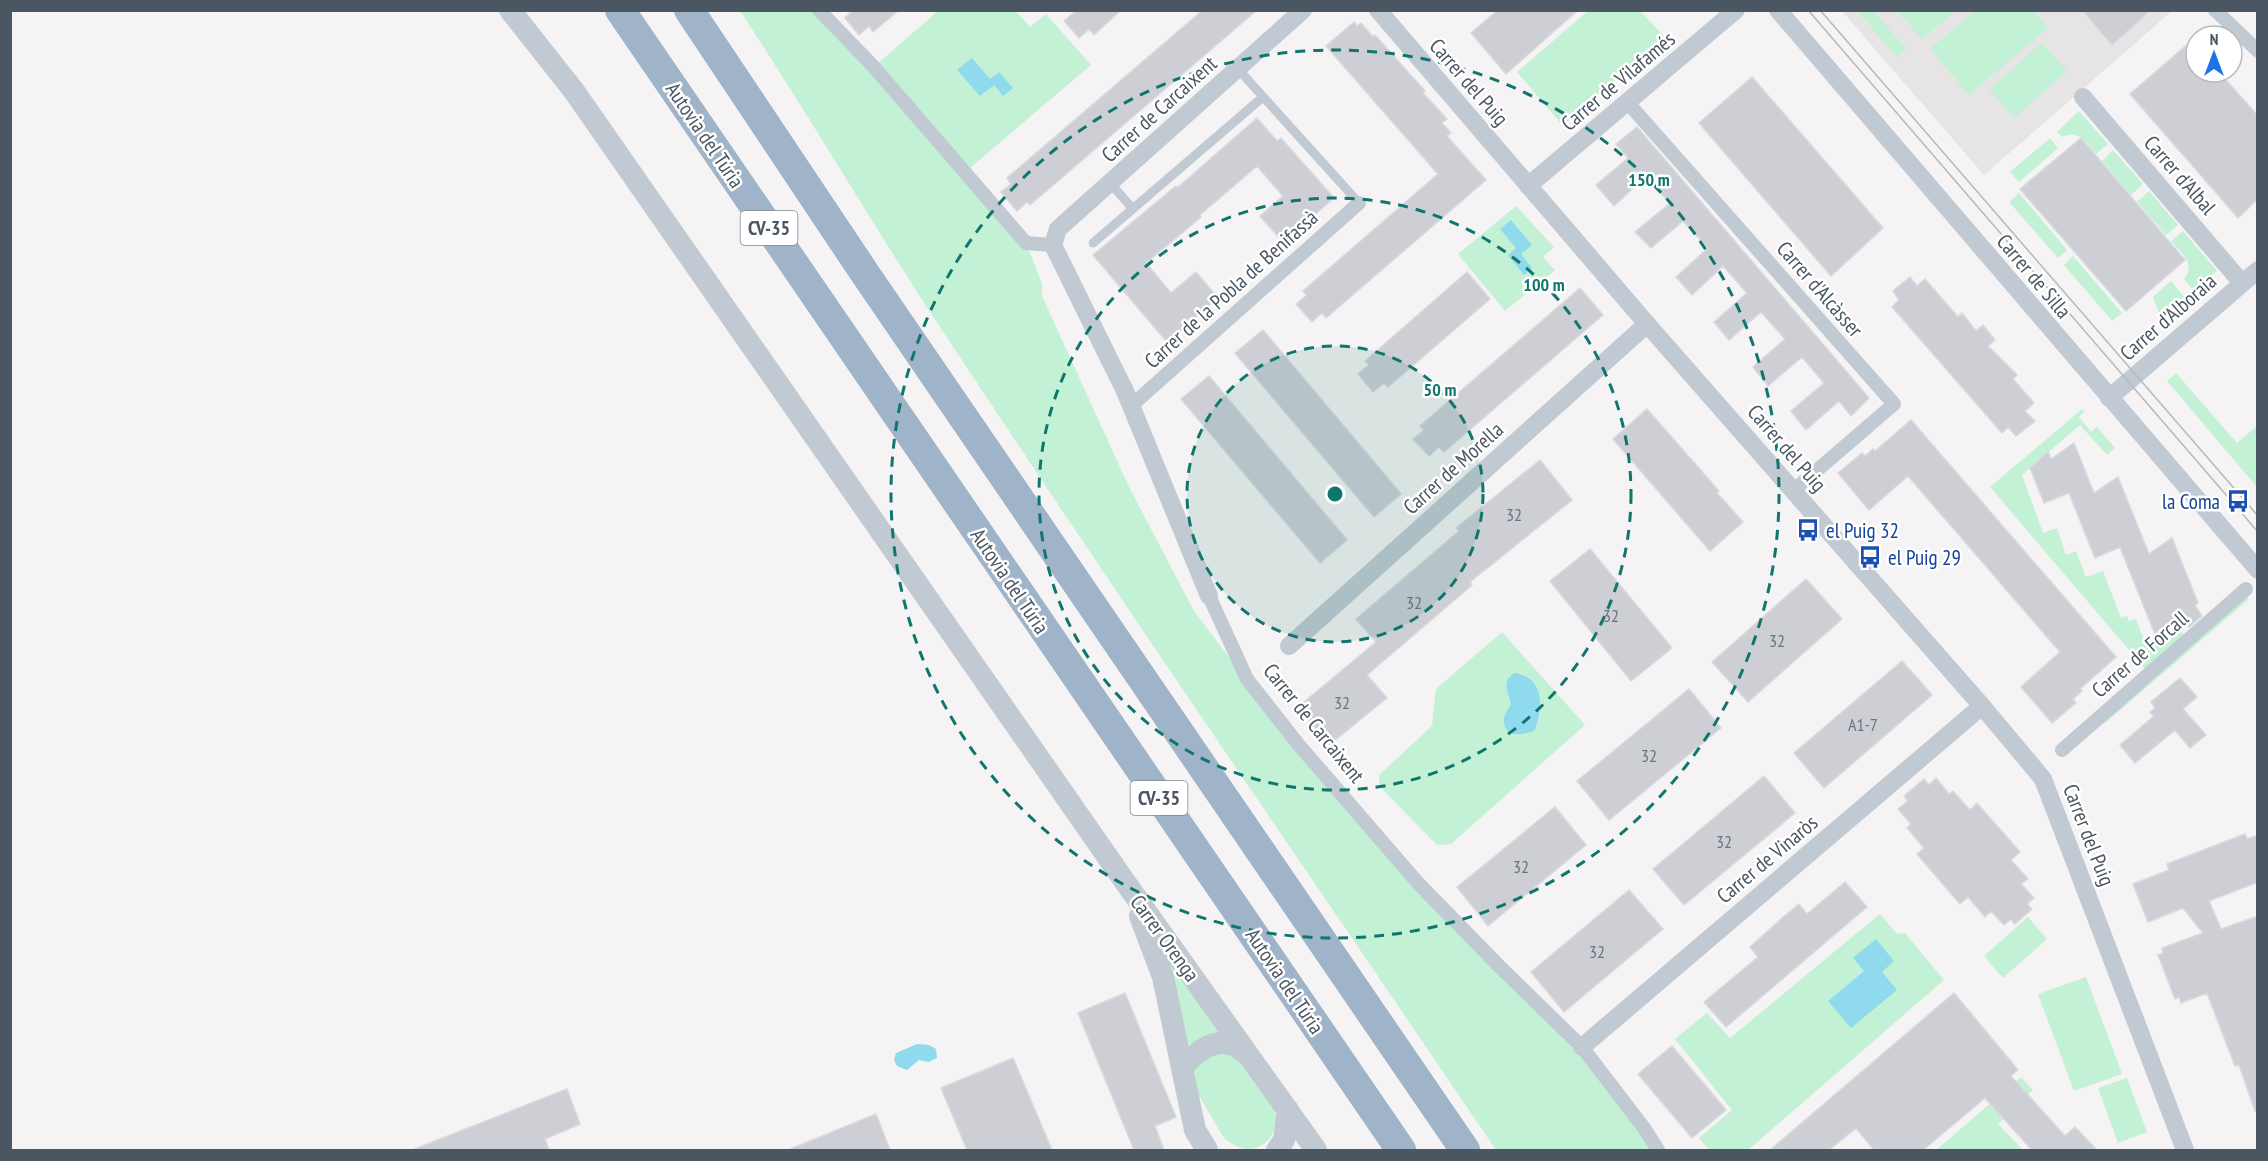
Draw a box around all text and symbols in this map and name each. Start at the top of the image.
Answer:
north arrow [2184,24,2244,84]
street label: Carrer de Vilafamés [1555,25,1681,137]
text: N [2210,29,2218,49]
street label: Carrer del Puig [1424,33,1514,131]
street label: Carrer de Carcaixent [1096,50,1223,168]
street label: Autovia del Túria [660,77,750,193]
street label: Carrer d'Albal [2138,130,2222,220]
text: 150 m [1628,168,1670,191]
street label: Carrer de la Pobla de Benifassà [1139,204,1323,374]
road number: CV-35 [740,211,798,245]
street label: Carrer de Silla [1991,228,2077,324]
street label: Carrer d'Alcàsser [1771,236,1869,343]
street label: Carrer d'Alboraia [2114,268,2222,366]
text: 100 m [1523,273,1565,296]
text: 50 m [1424,378,1456,401]
street label: Carrer del Puig [1742,399,1832,497]
street label: Carrer de Morella [1397,416,1509,520]
centre of rings [1325,484,1345,504]
place label: la Coma [2162,488,2220,515]
bus stop icon: la Coma [2225,488,2251,514]
house number: 32 [1506,503,1522,526]
bus stop icon: el Puig 32 [1795,517,1821,543]
place label: el Puig 32 [1826,517,1899,544]
street label: Autovia del Túria [965,523,1055,639]
bus stop icon: el Puig 29 [1857,544,1883,570]
place label: el Puig 29 [1888,544,1961,571]
house number: 32 [1406,591,1422,614]
house number: 32 [1603,604,1619,627]
street label: Carrer de Forcall [2086,605,2194,703]
house number: 32 [1769,629,1785,652]
street label: Carrer de Carcaixent [1258,658,1371,788]
house number: 32 [1334,691,1350,714]
house number: A1-7 [1848,713,1878,736]
house number: 32 [1641,744,1657,767]
street label: Carrer del Puig [2057,780,2121,890]
road number: CV-35 [1130,781,1188,815]
street label: Carrer de Vinaròs [1711,809,1823,909]
house number: 32 [1716,830,1732,853]
house number: 32 [1513,855,1529,878]
street label: Carrer Orenga [1124,889,1206,987]
street label: Autovia del Túria [1240,923,1330,1039]
house number: 32 [1589,940,1605,963]

